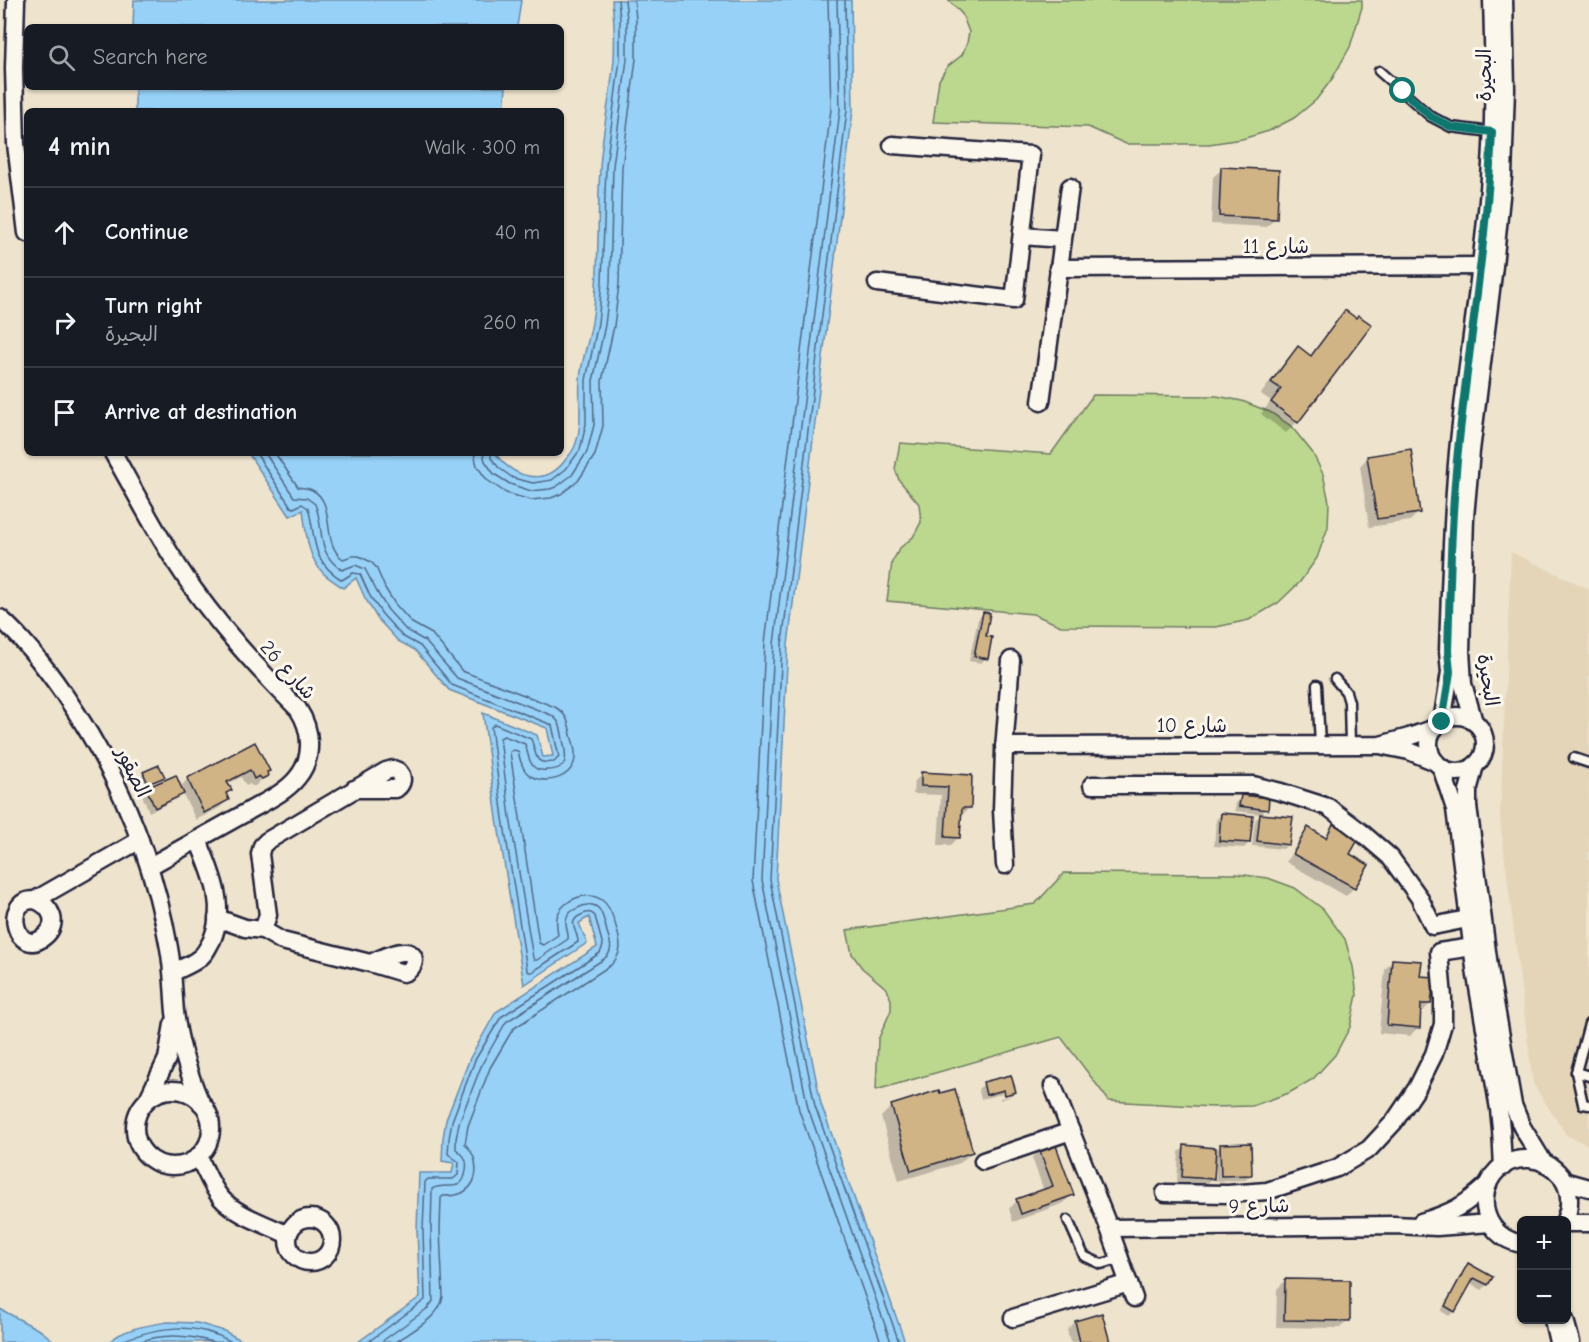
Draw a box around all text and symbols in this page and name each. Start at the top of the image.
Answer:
search box [24,24,564,90]
icon: search [45,41,78,74]
text: Search here [93,44,208,70]
street label: البحيرة [1473,49,1496,101]
route start [1389,77,1415,103]
text: 4 min [48,132,111,162]
text: Walk · 300 m [425,136,540,159]
icon: ahead [48,216,81,249]
text: Continue [105,219,188,245]
text: 40 m [495,221,540,244]
street label: شارع 11 [1243,235,1309,260]
text: Turn right [105,293,202,319]
icon: right [48,306,81,339]
text: 260 m [483,311,540,334]
text: البحيرة [105,323,158,346]
icon: arrive [48,396,81,429]
text: Arrive at destination [105,399,297,425]
street label: شارع 26 [254,636,320,706]
street label: البحيرة [1473,652,1503,708]
route end [1428,708,1454,734]
street label: شارع 10 [1157,714,1227,739]
street label: الصقور [109,741,155,802]
street label: شارع 9 [1229,1194,1290,1220]
map controls [1517,1216,1571,1324]
button: + [1517,1216,1571,1270]
button: − [1517,1270,1571,1324]

